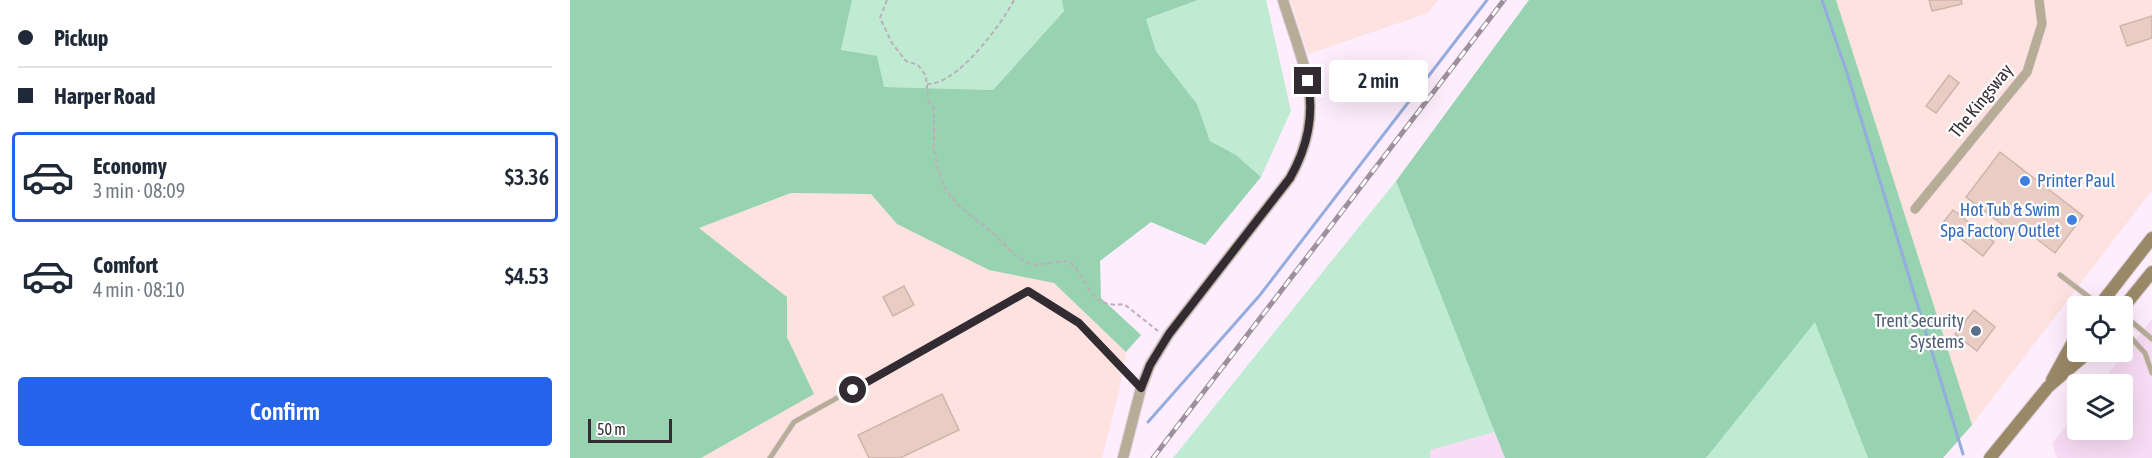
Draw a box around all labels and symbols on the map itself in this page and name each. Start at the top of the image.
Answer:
street label: The Kingsway [1944,59,2017,142]
callout: 2 min [1329,60,1428,102]
route end [1294,67,1321,94]
place label: Printer Paul [2037,170,2115,191]
marker: Printer Paul [2018,174,2032,188]
place label: Hot Tub & Swim Spa Factory Outlet [1940,199,2060,241]
marker: Hot Tub & Swim Spa Factory Outlet [2065,213,2079,227]
place label: Trent Security Systems [1874,310,1964,352]
marker: Trent Security Systems [1969,324,1983,338]
route start [839,376,866,403]
scale bar [588,416,672,444]

